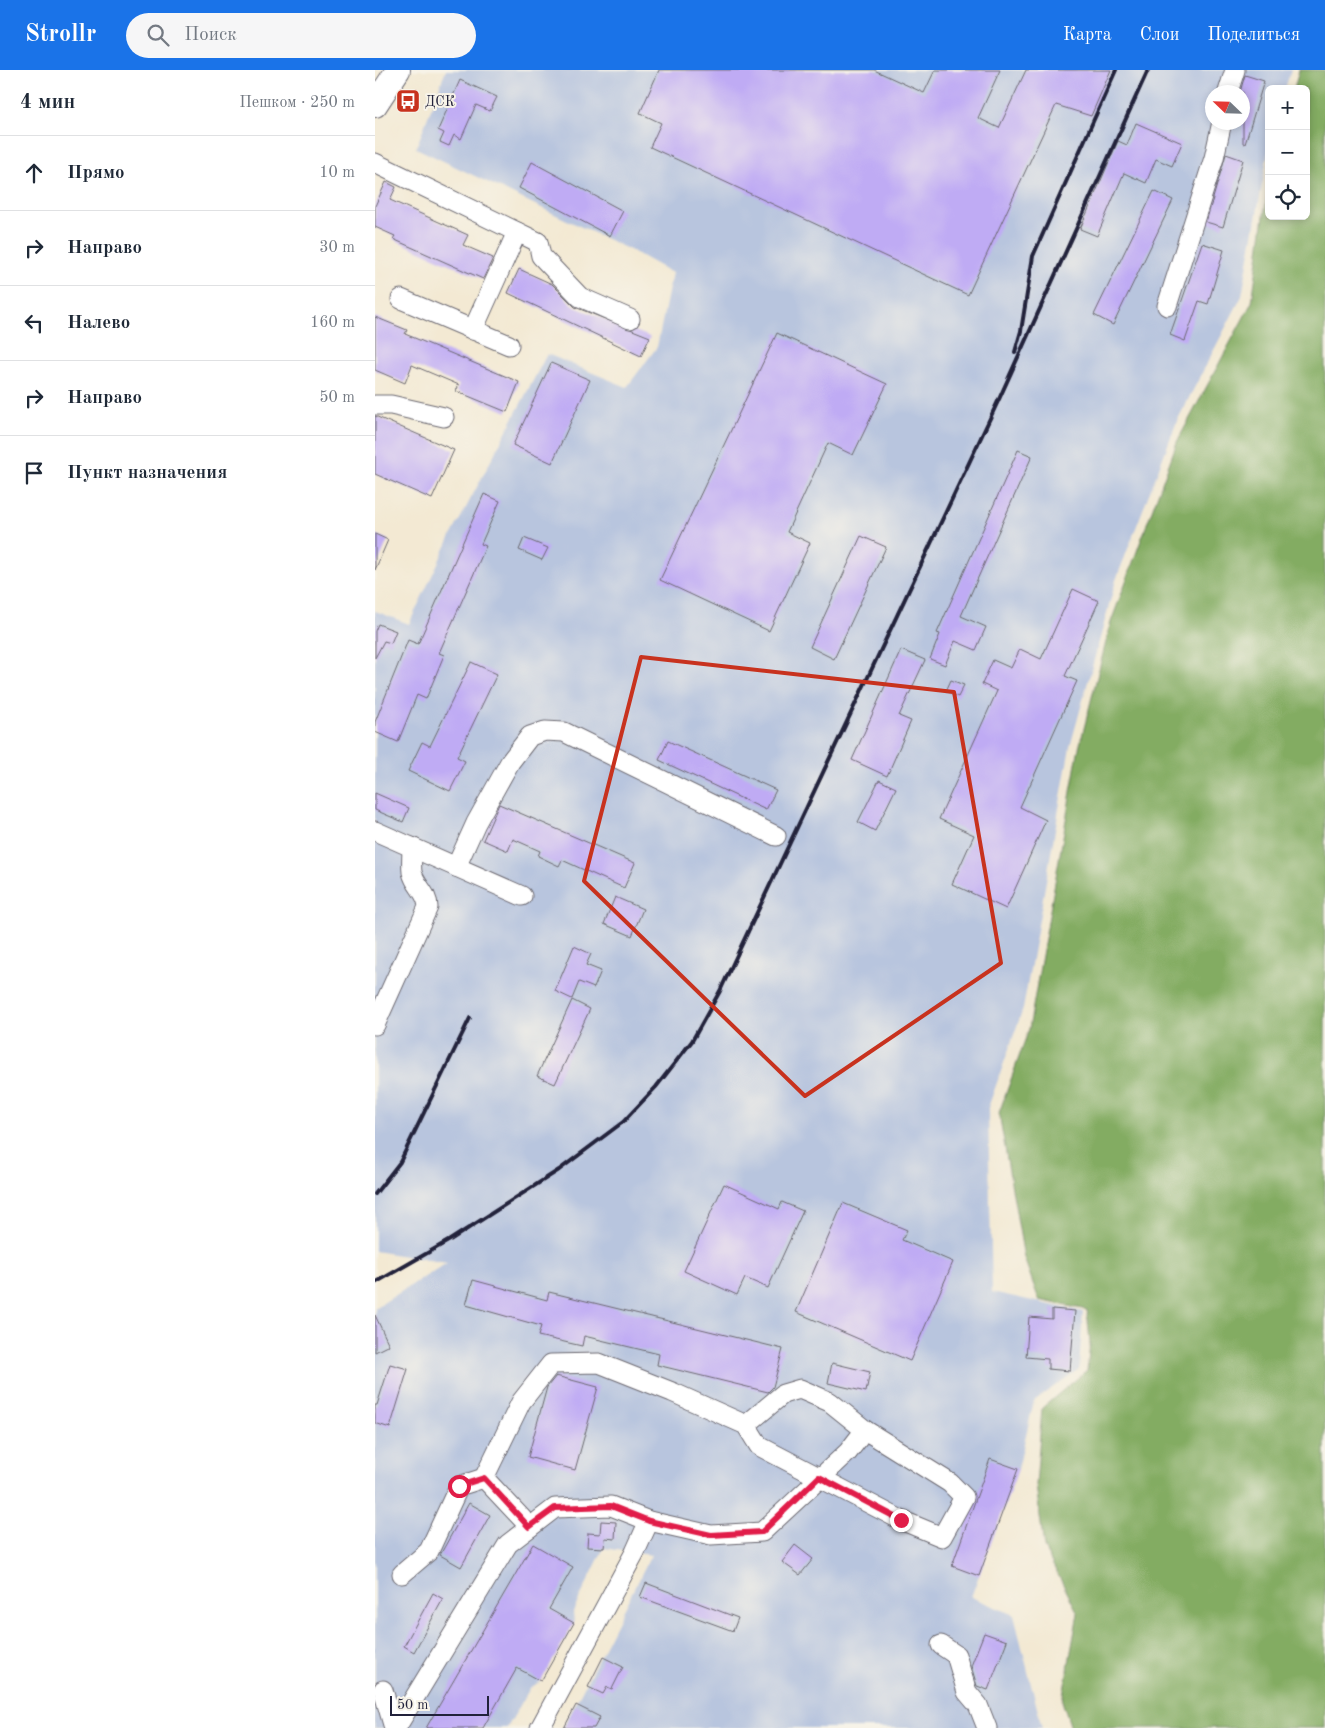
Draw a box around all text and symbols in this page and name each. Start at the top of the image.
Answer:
search box [126,13,476,58]
icon: search [144,21,172,49]
text: Strollr [25,23,96,47]
text: Поиск [184,26,237,45]
text: Карта [1063,26,1112,44]
text: Слои [1140,26,1179,44]
text: Поделиться [1207,26,1300,44]
north arrow [1205,85,1250,130]
map controls [1265,85,1310,220]
button: + [1265,85,1310,130]
bus stop icon: ДСК [395,88,421,114]
text: 4 мин [20,92,75,113]
text: Пешком · 250 m [239,95,355,111]
place label: ДСК [425,95,455,109]
button: − [1265,130,1310,175]
icon: ahead [20,159,48,187]
text: Прямо [67,164,125,183]
text: 10 m [319,165,355,181]
button: locate [1265,175,1310,220]
icon: right [20,234,48,262]
text: Направо [67,239,142,258]
text: 30 m [319,240,355,256]
icon: left [20,309,48,337]
text: Налево [67,314,130,333]
text: 160 m [310,315,355,331]
icon: right [20,384,48,412]
text: Направо [67,389,142,408]
text: 50 m [319,390,355,406]
icon: arrive [20,459,48,487]
text: Пункт назначения [67,464,227,483]
route start [448,1475,471,1498]
route end [890,1509,913,1532]
scale bar [390,1693,489,1716]
text: 50 m [397,1698,428,1712]

